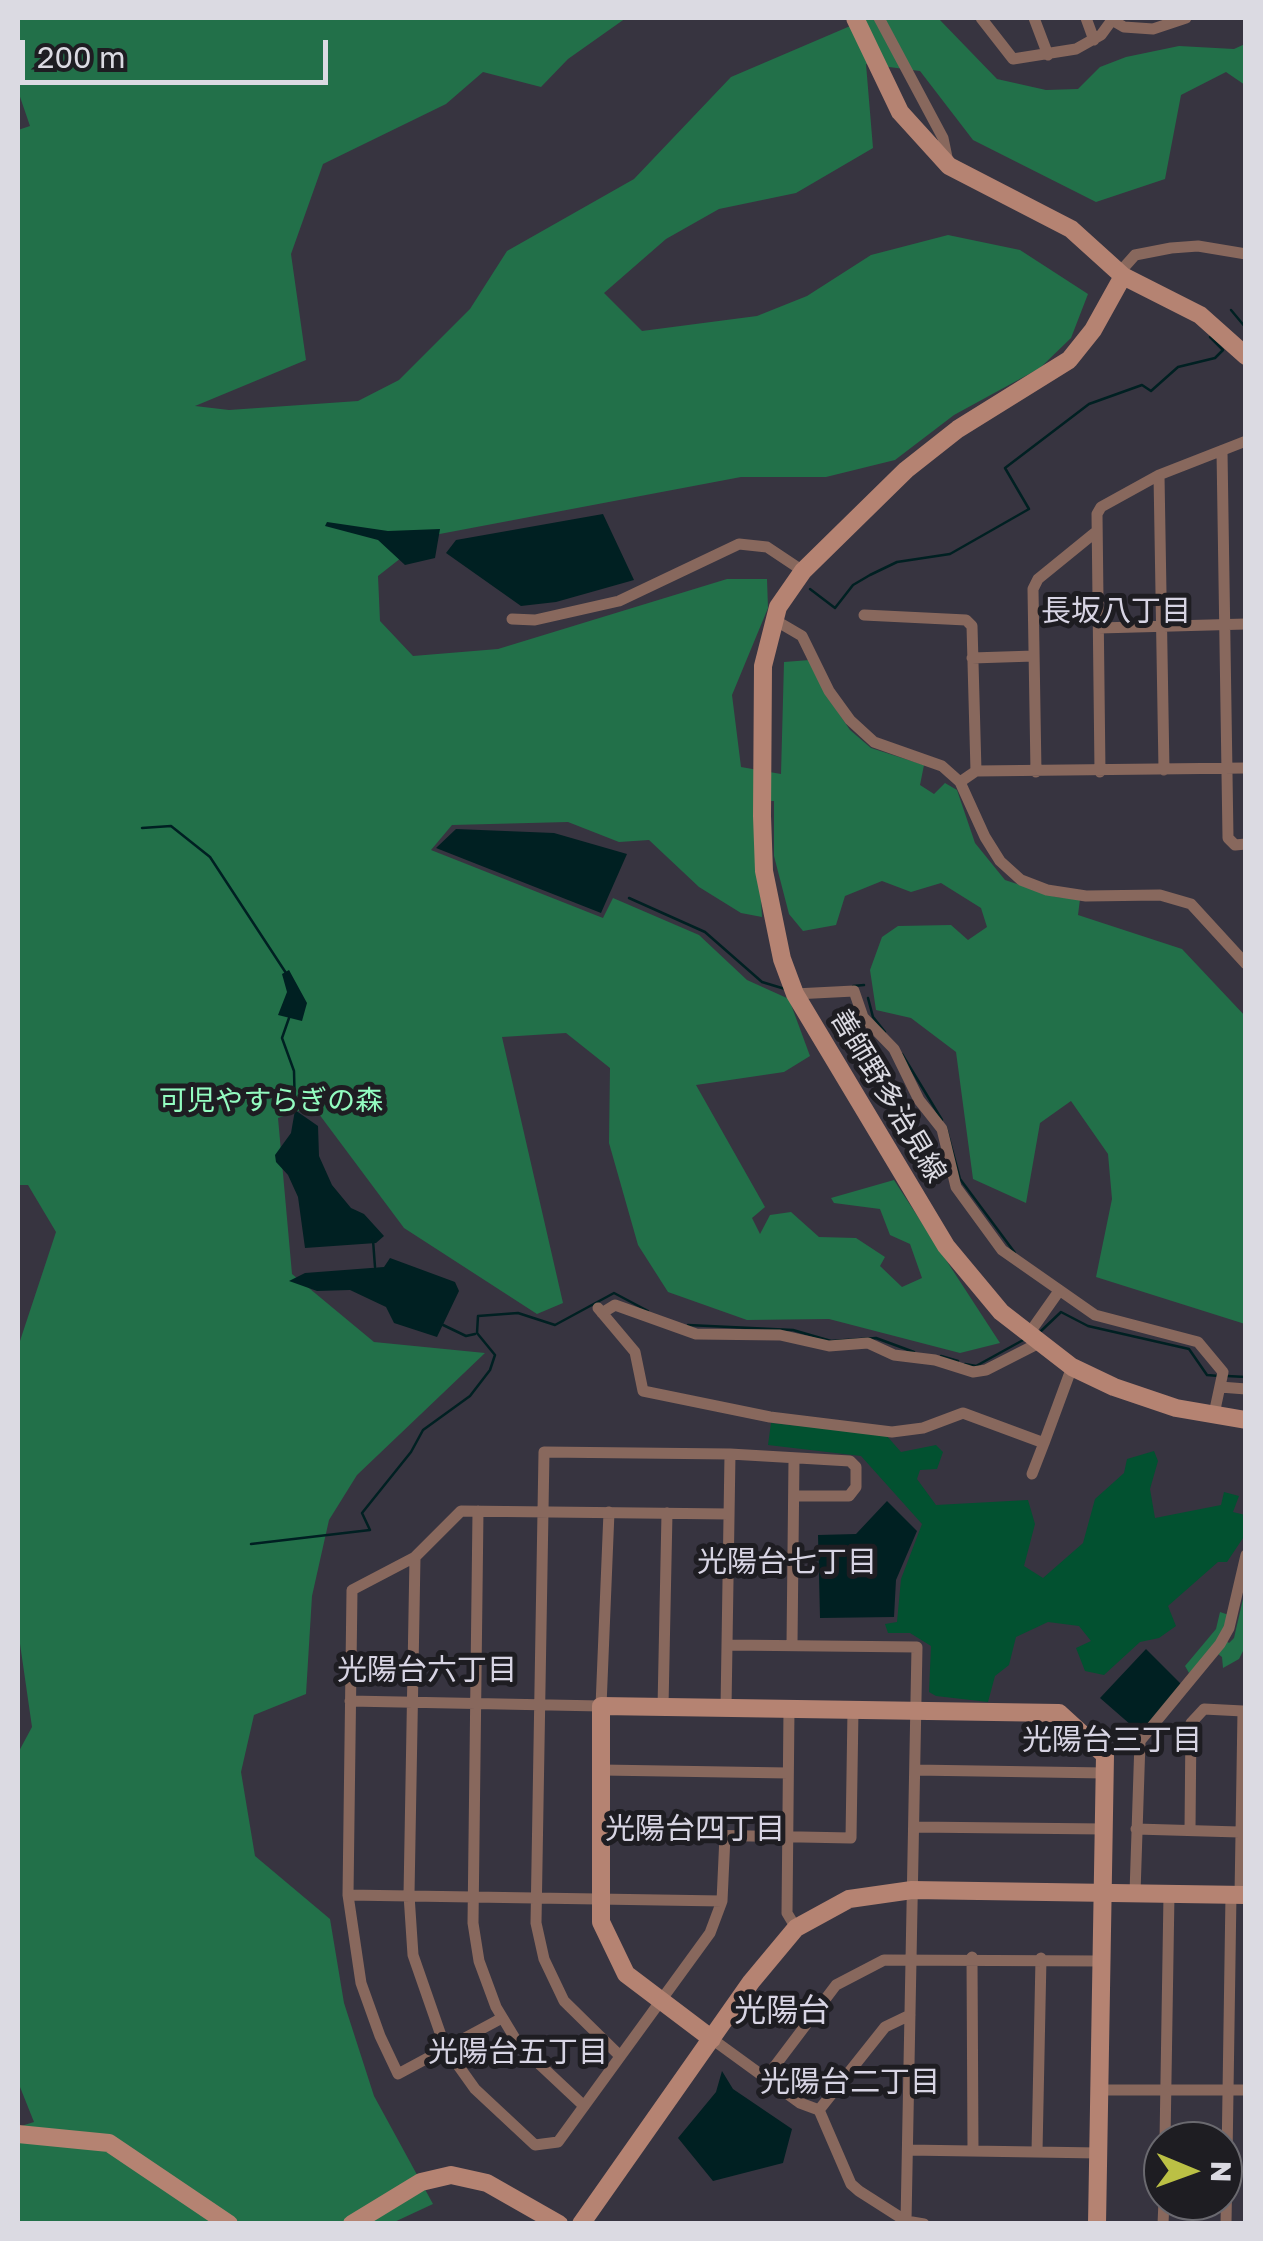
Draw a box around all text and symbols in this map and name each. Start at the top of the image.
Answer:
scale bar [25,20,332,82]
text: 200 m [37,39,126,75]
district label: 長坂八丁目 [1041,593,1191,629]
street label: 善師野多治見線 [823,1003,953,1189]
park label: 可児やすらぎの森 [159,1084,383,1118]
district label: 光陽台七丁目 [697,1544,877,1580]
district label: 光陽台六丁目 [337,1652,517,1688]
district label: 光陽台三丁目 [1022,1722,1202,1758]
district label: 光陽台四丁目 [605,1811,785,1847]
district label: 光陽台 [734,1992,830,2030]
district label: 光陽台五丁目 [428,2034,608,2070]
district label: 光陽台二丁目 [760,2064,940,2100]
north arrow [1143,2121,1243,2221]
text: N [1205,2161,1238,2182]

